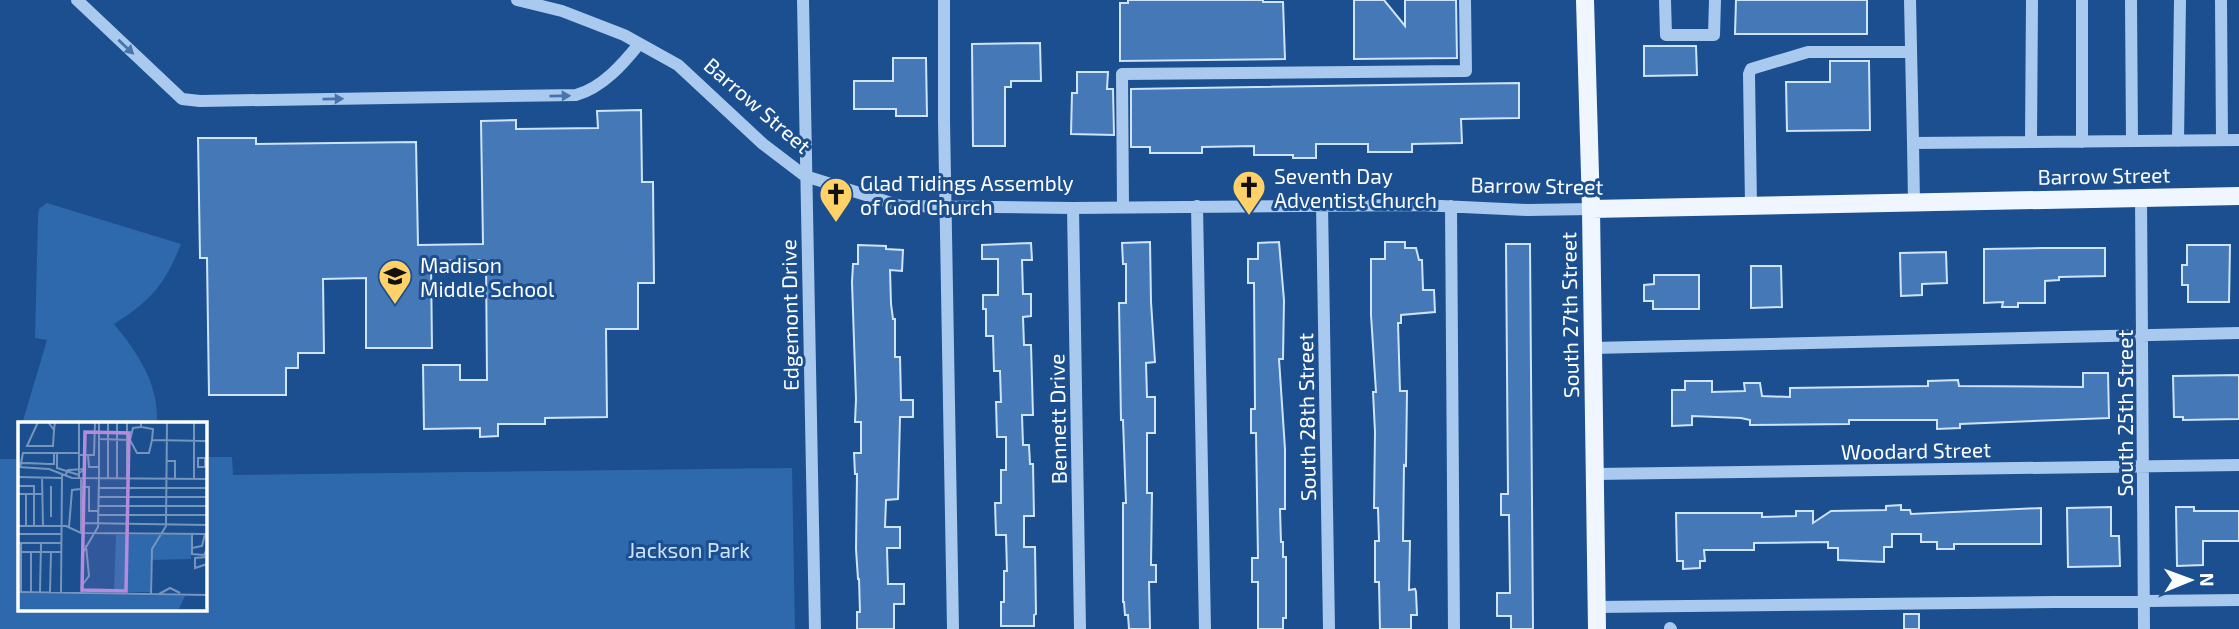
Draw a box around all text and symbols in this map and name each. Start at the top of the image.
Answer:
one-way arrow [117,39,135,55]
street label: Barrow Street [700,52,816,158]
one-way arrow [550,90,572,101]
one-way arrow [322,93,344,105]
street label: Barrow Street [2037,161,2171,189]
place label: Seventh Day Adventist Church [1274,163,1437,212]
church icon: Seventh Day Adventist Church [1230,168,1268,217]
place label: Glad Tidings Assembly of God Church [860,170,1074,219]
street label: Barrow Street [1470,171,1604,199]
church icon: Glad Tidings Assembly of God Church [817,175,855,224]
street label: South 27th Street [1555,232,1583,398]
street label: Edgemont Drive [775,239,803,391]
place label: Madison Middle School [420,252,555,301]
school or university icon: Madison Middle School [376,257,414,306]
street label: South 25th Street [2112,330,2137,496]
street label: South 28th Street [1292,333,1320,501]
street label: Bennett Drive [1043,354,1071,484]
inset map [18,422,206,612]
street label: Woodard Street [1841,436,1991,464]
park label: Jackson Park [628,537,750,562]
north arrow [2155,545,2225,615]
text: N [2196,573,2219,587]

